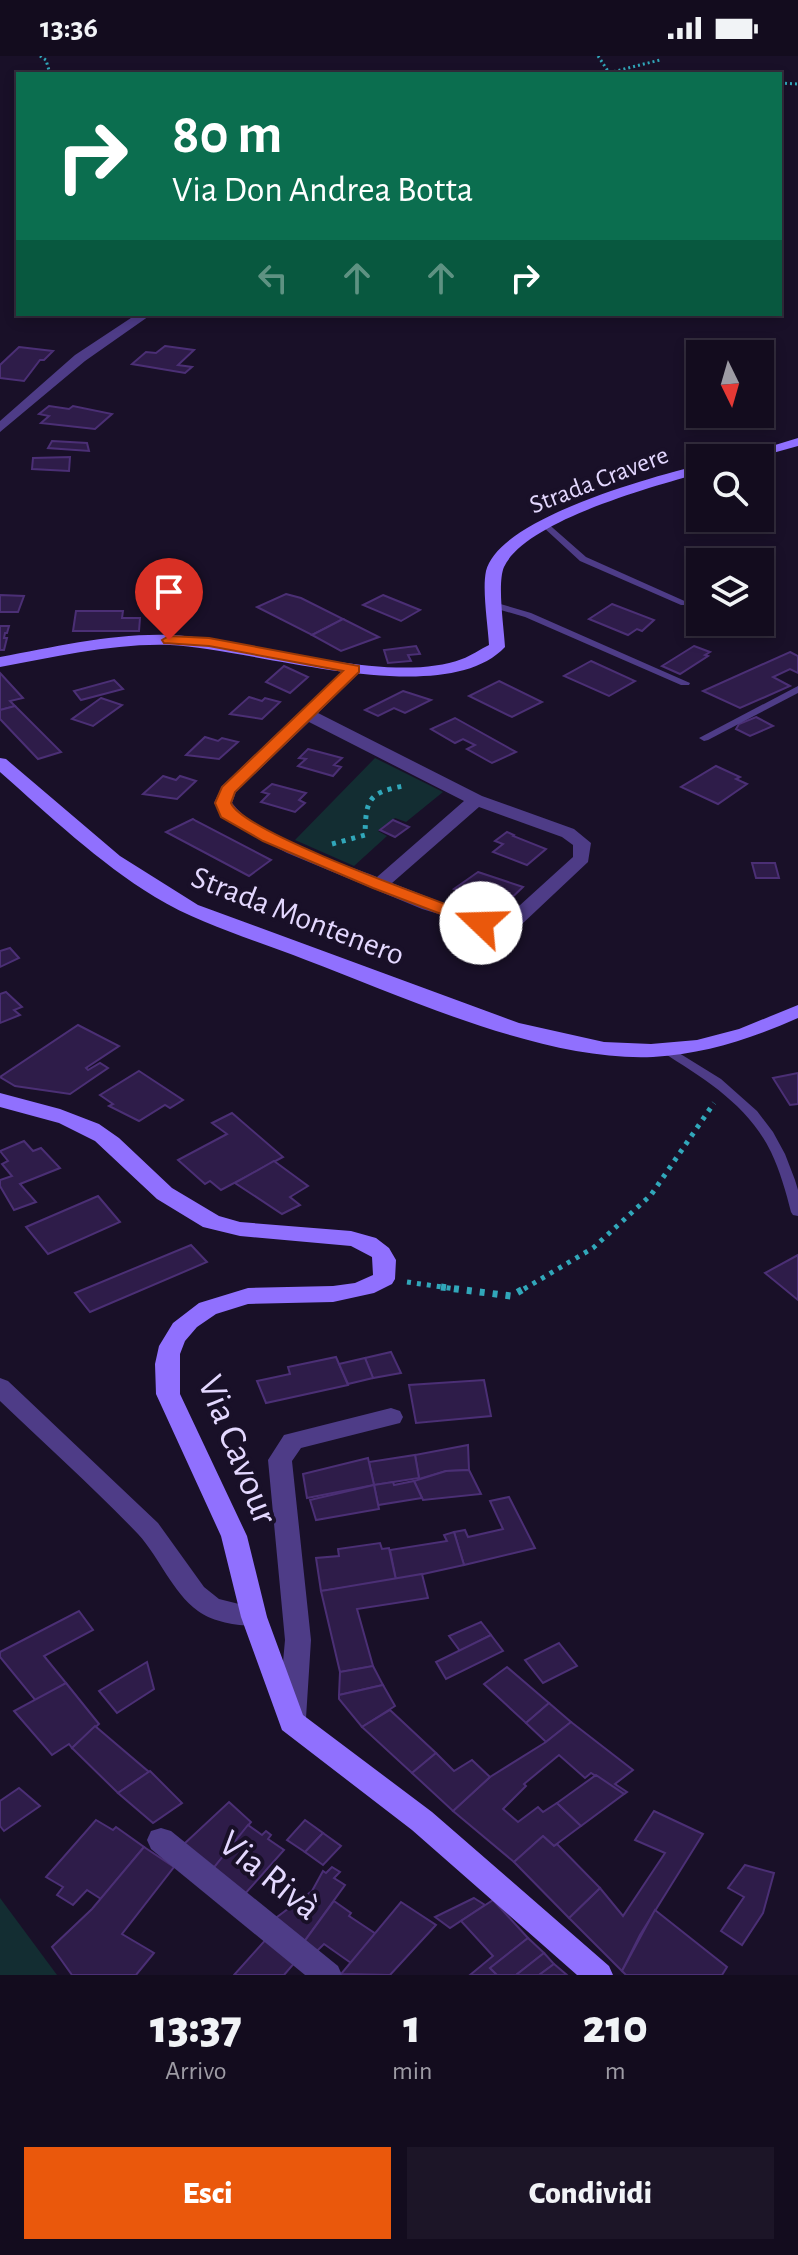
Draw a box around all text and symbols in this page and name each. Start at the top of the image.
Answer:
text: 13:36 [40,13,98,43]
icon: right [40,104,144,208]
text: 80 m [172,107,282,163]
text: Via Don Andrea Botta [172,172,473,208]
icon: left [251,256,295,300]
icon: ahead [335,256,379,300]
icon: ahead [419,256,463,300]
icon: right [503,256,547,300]
north arrow [686,340,774,428]
map controls [686,340,774,636]
street label: Strada Cravere [526,442,672,518]
button: search [686,444,774,532]
button: layers [686,548,774,636]
pin [135,558,203,640]
icon: arrive [147,570,191,614]
street label: Strada Montenero [187,861,409,971]
position arrow [439,881,523,965]
street label: Via Cavour [190,1370,284,1530]
street label: Via Rivà [211,1824,327,1928]
text: 13:37 [150,2004,242,2052]
text: 1 [403,2004,421,2052]
text: 210 [582,2004,648,2052]
text: Arrivo [165,2058,227,2084]
text: min [392,2058,432,2084]
text: m [605,2058,626,2084]
button: Esci [24,2147,391,2239]
button: Condividi [407,2147,774,2239]

